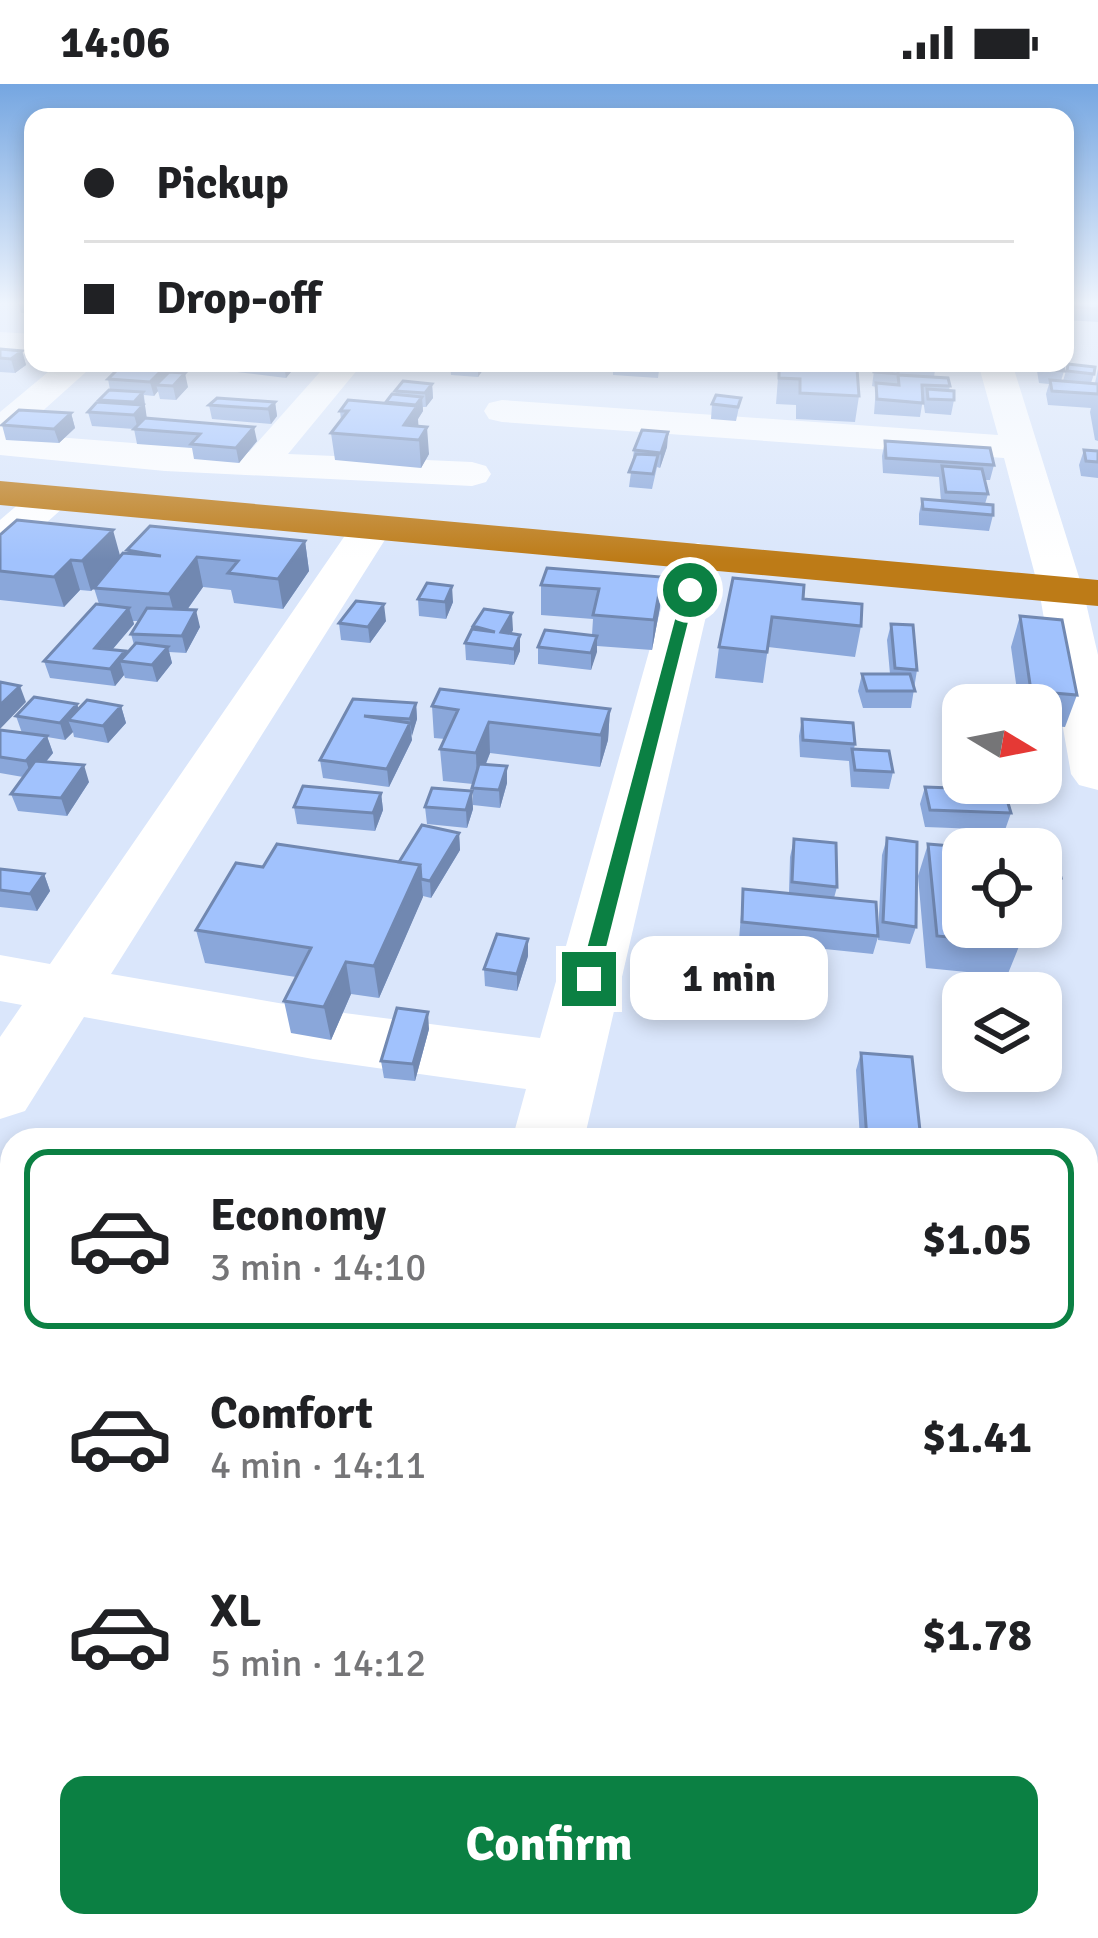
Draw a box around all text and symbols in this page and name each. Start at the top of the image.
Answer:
text: 14:06 [60,15,170,70]
text: Pickup [156,156,289,211]
text: Drop-off [156,271,321,326]
route start [663,563,717,617]
north arrow [942,684,1062,804]
map controls [942,684,1062,1092]
button: locate [942,828,1062,948]
callout: 1 min [631,937,829,1021]
route end [562,952,616,1006]
text: 1 min [682,954,776,1002]
button: layers [942,972,1062,1092]
icon: car [66,1185,174,1293]
text: Economy [210,1188,386,1243]
text: $1.05 [922,1212,1032,1267]
text: 3 min · 14:10 [210,1243,426,1291]
icon: car [66,1383,174,1491]
text: Comfort [210,1386,373,1441]
text: $1.41 [922,1410,1032,1465]
text: 4 min · 14:11 [210,1441,426,1489]
icon: car [66,1581,174,1689]
text: XL [210,1584,261,1639]
text: $1.78 [922,1608,1032,1663]
text: 5 min · 14:12 [210,1639,426,1687]
button: Confirm [60,1776,1038,1914]

